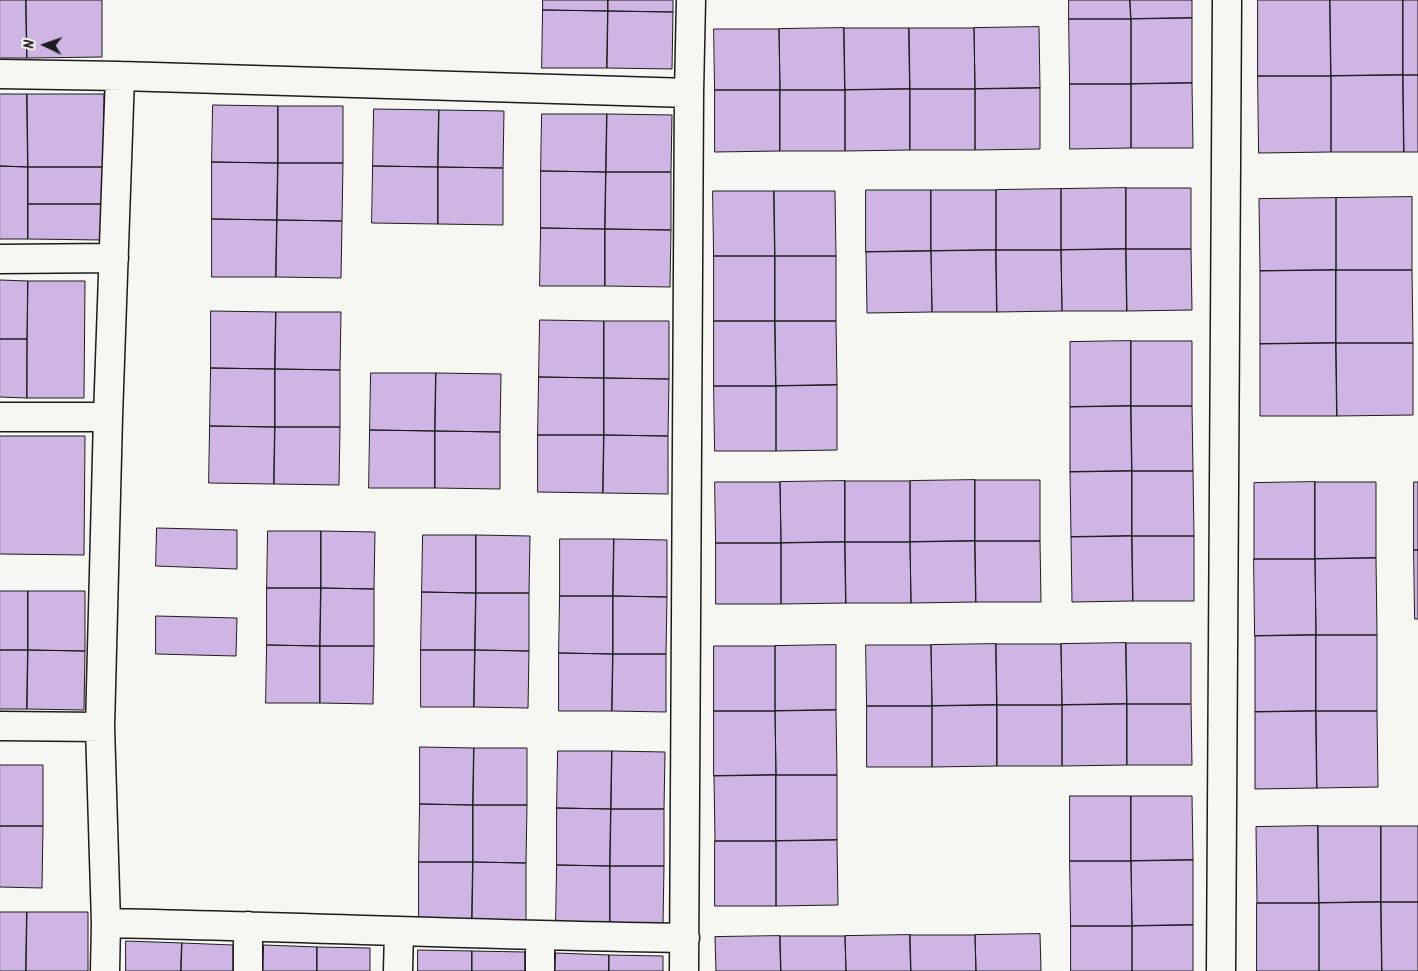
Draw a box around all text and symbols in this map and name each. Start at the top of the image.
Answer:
north arrow [20,20,70,70]
text: N [19,39,41,49]

